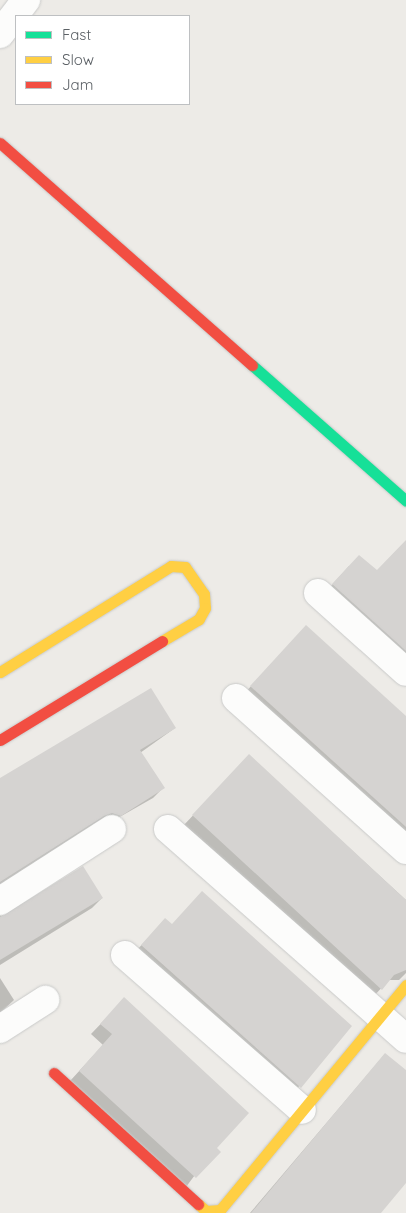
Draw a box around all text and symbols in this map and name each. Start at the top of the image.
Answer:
legend [15,15,190,105]
text: Fast [62,25,91,44]
text: Slow [62,50,94,69]
text: Jam [62,75,93,94]

